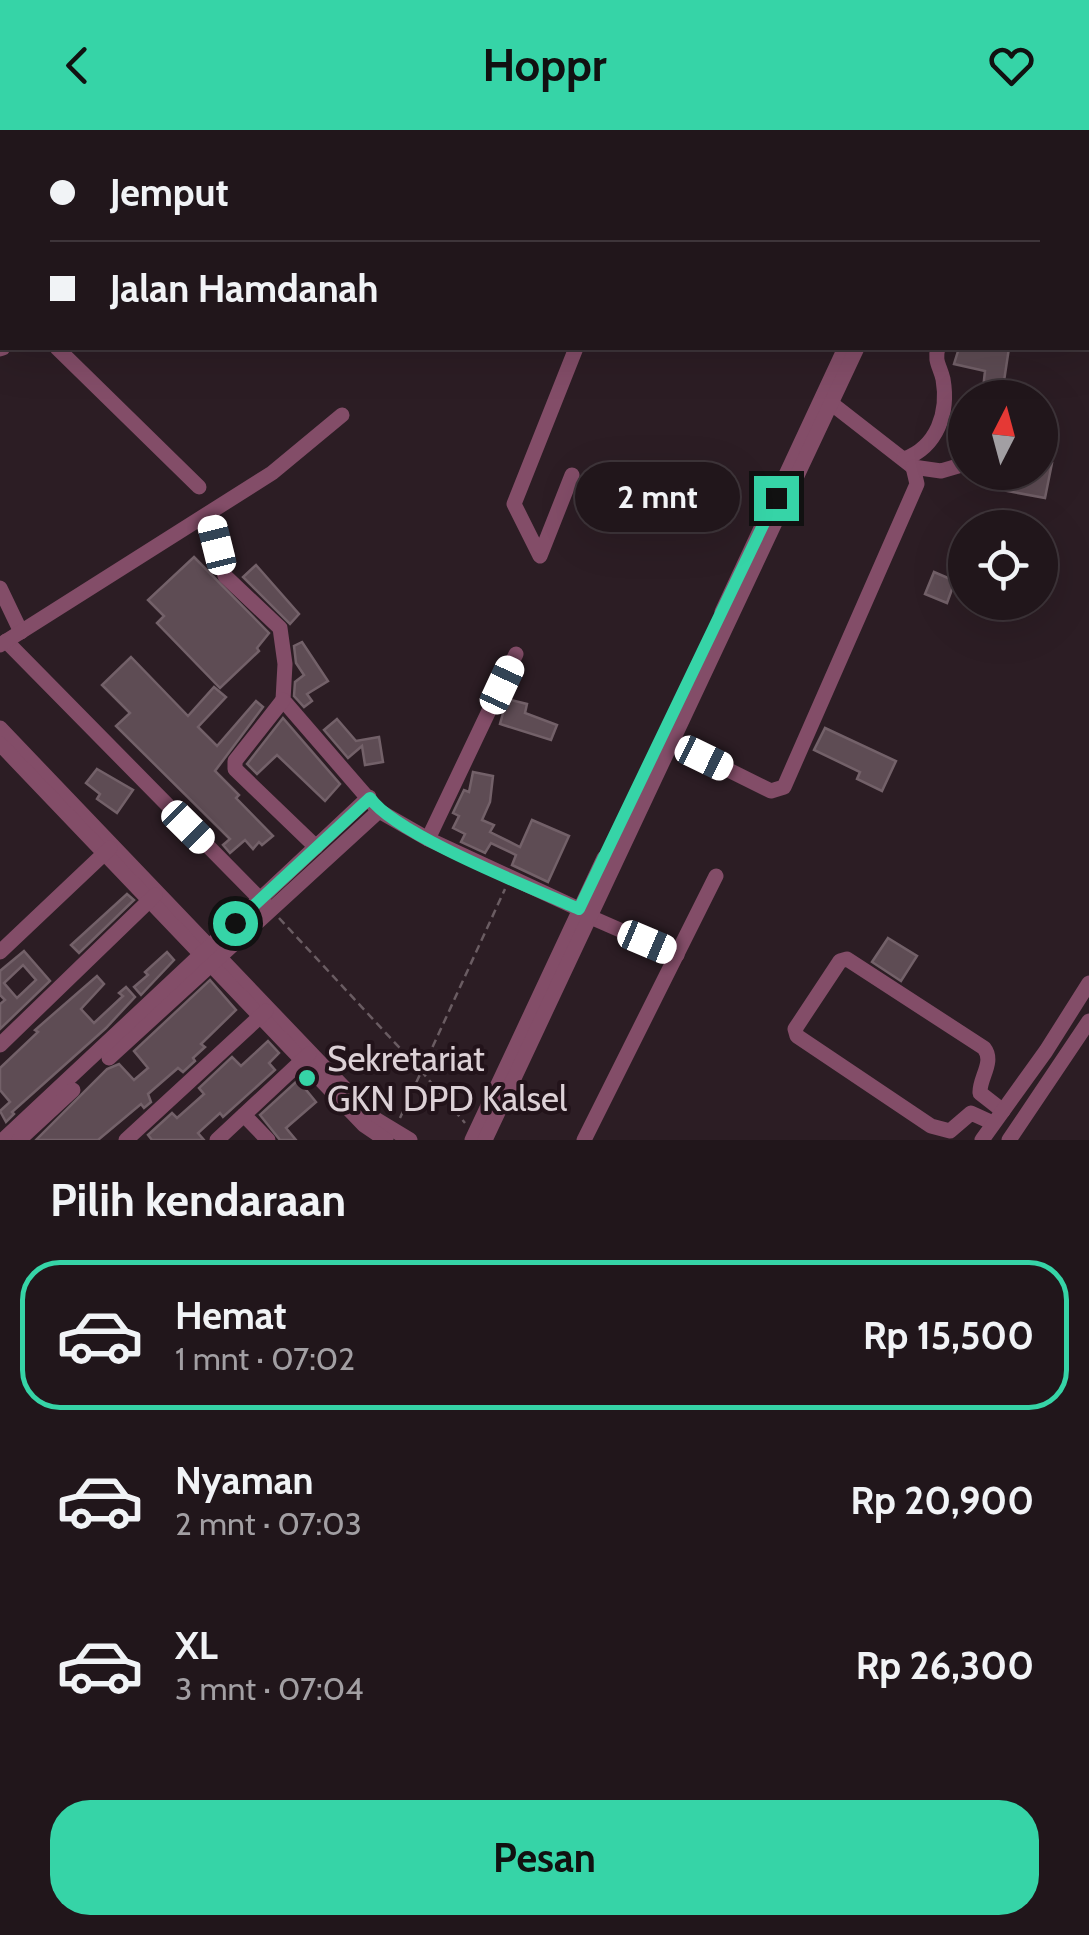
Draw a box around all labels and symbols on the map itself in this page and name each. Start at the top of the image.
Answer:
north arrow [948,380,1058,490]
callout: 2 mnt [576,463,741,533]
route end [754,476,799,521]
car [195,512,239,578]
car [476,651,528,719]
car [670,731,738,785]
car [156,795,220,859]
route start [213,901,258,946]
car [614,916,680,968]
place label: Sekretariat GKN DPD Kalsel [327,1037,568,1120]
marker: Sekretariat GKN DPD Kalsel [296,1067,318,1089]

